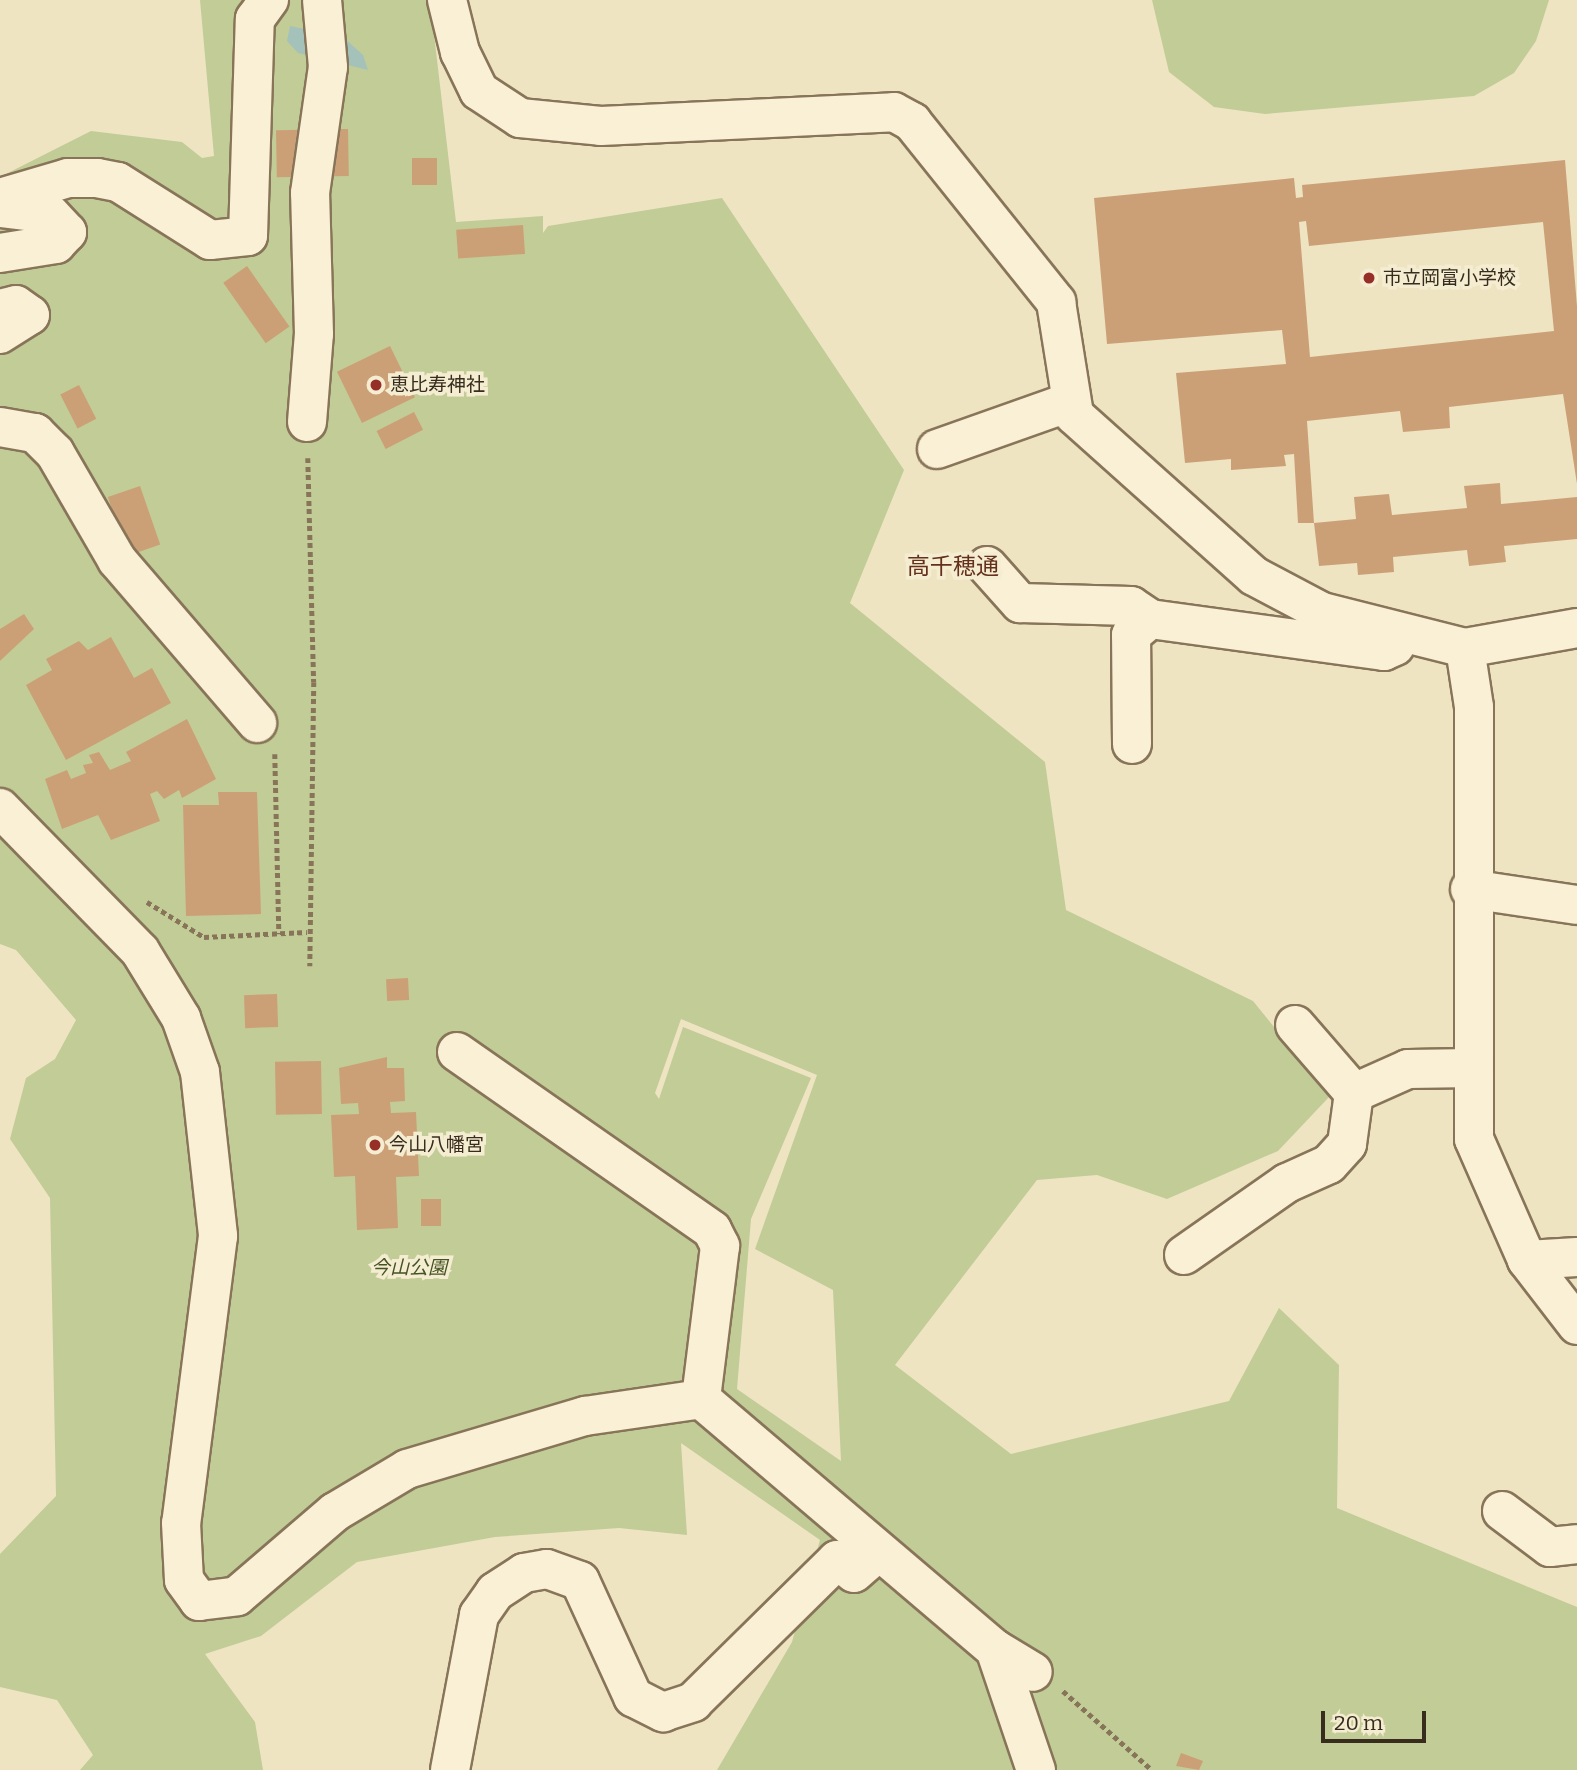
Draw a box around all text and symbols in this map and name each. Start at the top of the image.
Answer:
place label: 市立岡富小学校 [1383,267,1516,289]
marker: 市立岡富小学校 [1361,270,1377,286]
place label: 恵比寿神社 [390,374,485,396]
marker: 恵比寿神社 [368,377,384,393]
district label: 高千穂通 [907,552,999,580]
place label: 今山八幡宮 [389,1134,484,1156]
marker: 今山八幡宮 [367,1137,383,1153]
park label: 今山公園 [371,1257,447,1279]
scale bar [1325,1696,1430,1740]
text: 20 m [1334,1710,1383,1736]

